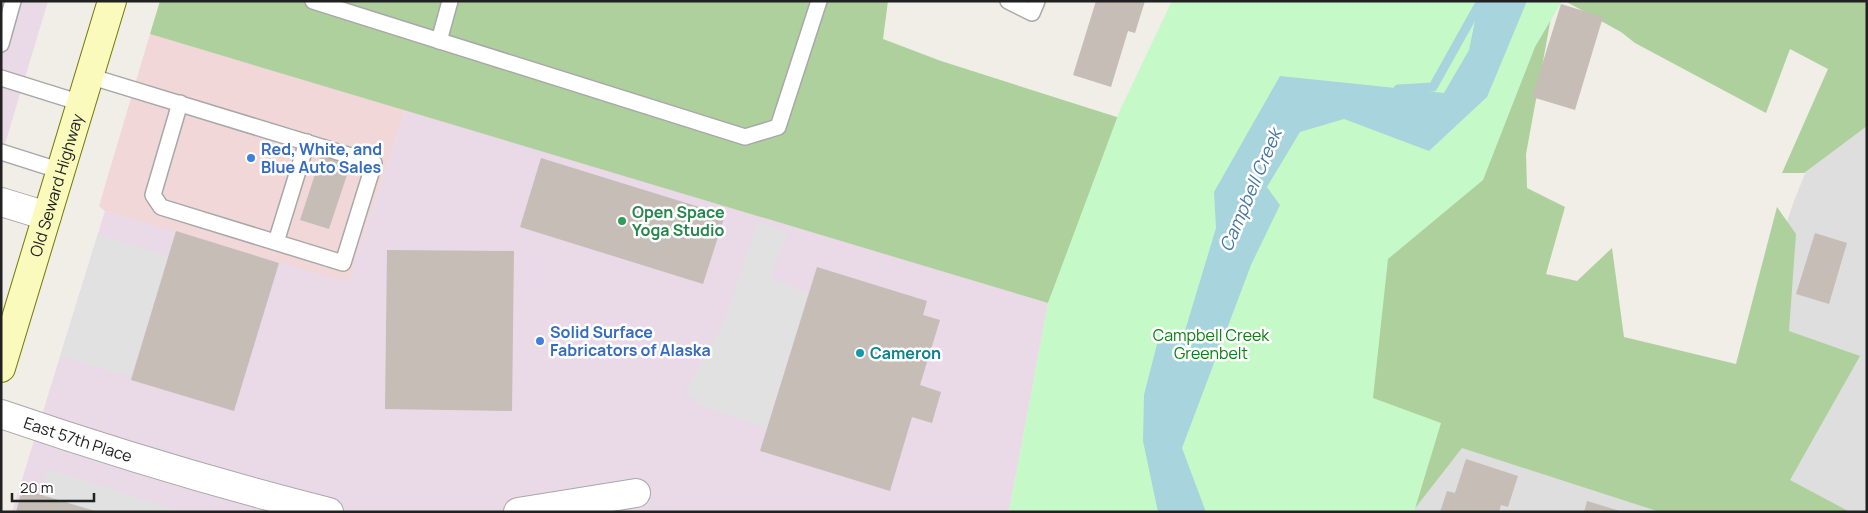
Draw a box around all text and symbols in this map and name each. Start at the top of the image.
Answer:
street label: Old Seward Highway [24,110,88,259]
water label: Campbell Creek [1213,122,1288,255]
place label: Red, White, and Blue Auto Sales [261,138,382,178]
marker: Red, White, and Blue Auto Sales [245,152,257,164]
place label: Open Space Yoga Studio [632,201,725,241]
marker: Open Space Yoga Studio [616,215,628,227]
place label: Solid Surface Fabricators of Alaska [550,321,711,361]
park label: Campbell Creek Greenbelt [1153,324,1270,364]
marker: Solid Surface Fabricators of Alaska [534,335,546,347]
place label: Cameron [870,342,941,364]
marker: Cameron [854,347,866,359]
street label: East 57th Place [21,411,135,467]
scale bar [12,470,95,502]
text: 20 m [20,477,53,498]

